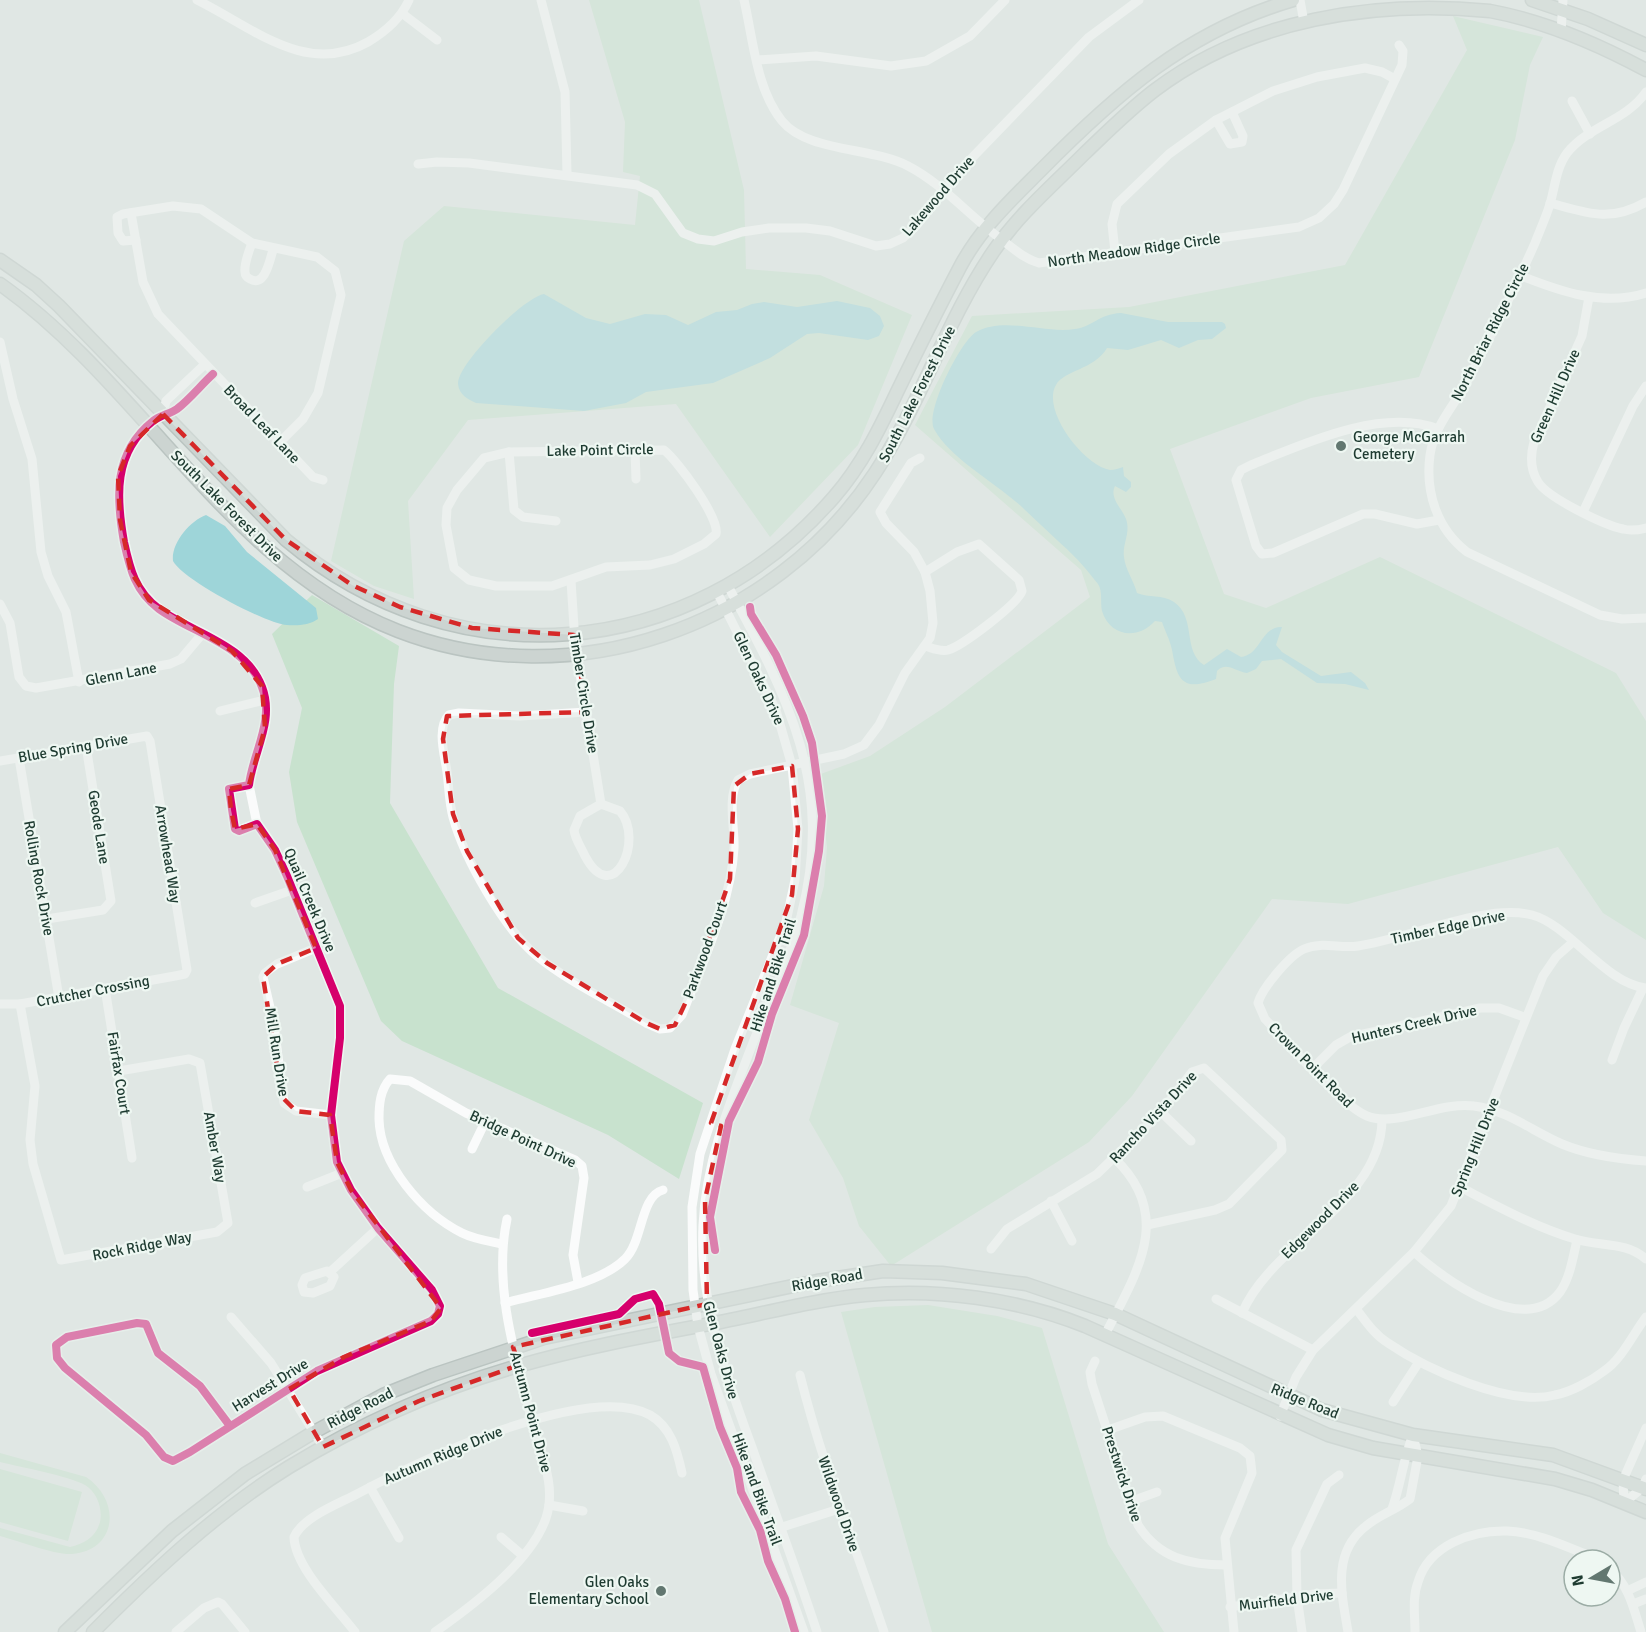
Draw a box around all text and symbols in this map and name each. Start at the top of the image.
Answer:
street label: Lakewood Drive [898,152,978,240]
street label: North Meadow Ridge Circle [1046,229,1222,271]
street label: North Briar Ridge Circle [1447,260,1533,404]
street label: South Lake Forest Drive [875,323,959,465]
street label: Green Hill Drive [1526,346,1584,446]
street label: Broad Leaf Lane [220,381,304,467]
place label: George McGarrah Cemetery [1353,428,1465,463]
marker: George McGarrah Cemetery [1334,439,1348,453]
street label: Lake Point Circle [546,440,654,460]
street label: South Lake Forest Drive [167,446,287,566]
street label: Glen Oaks Drive [729,628,789,728]
street label: Timber Circle Drive [566,631,602,755]
street label: Glenn Lane [84,658,158,690]
street label: Blue Spring Drive [17,729,129,767]
street label: Geode Lane [84,789,114,865]
street label: Arrowhead Way [151,803,185,905]
street label: Rolling Rock Drive [20,819,58,937]
street label: Quail Creek Drive [280,845,340,955]
street label: Parkwood Court [679,899,731,1001]
street label: Timber Edge Drive [1389,906,1507,948]
street label: Hike and Bike Trail [746,916,800,1034]
street label: Crutcher Crossing [35,971,151,1011]
street label: Hunters Creek Drive [1350,1001,1478,1047]
street label: Mill Run Drive [261,1006,293,1098]
street label: Crown Point Road [1265,1019,1357,1111]
street label: Fairfax Court [104,1030,134,1116]
street label: Rancho Vista Drive [1106,1067,1200,1167]
street label: Spring Hill Drive [1447,1095,1503,1199]
street label: Bridge Point Drive [467,1106,579,1172]
street label: Amber Way [200,1110,230,1184]
street label: Edgewood Drive [1277,1177,1363,1263]
street label: Rock Ridge Way [91,1228,193,1264]
street label: Ridge Road [790,1265,864,1295]
street label: Glen Oaks Drive [699,1299,743,1401]
street label: Autumn Point Drive [506,1350,556,1474]
street label: Harvest Drive [229,1354,311,1416]
street label: Ridge Road [1268,1379,1342,1423]
street label: Ridge Road [324,1384,396,1432]
street label: Autumn Ridge Drive [381,1422,505,1488]
street label: Prestwick Drive [1098,1424,1146,1524]
street label: Hike and Bike Trail [728,1430,786,1548]
street label: Wildwood Drive [814,1454,864,1554]
north arrow [1562,1548,1622,1608]
place label: Glen Oaks Elementary School [528,1573,649,1608]
text: N [1567,1573,1589,1588]
marker: Glen Oaks Elementary School [654,1584,668,1598]
street label: Muirfield Drive [1237,1585,1335,1615]

